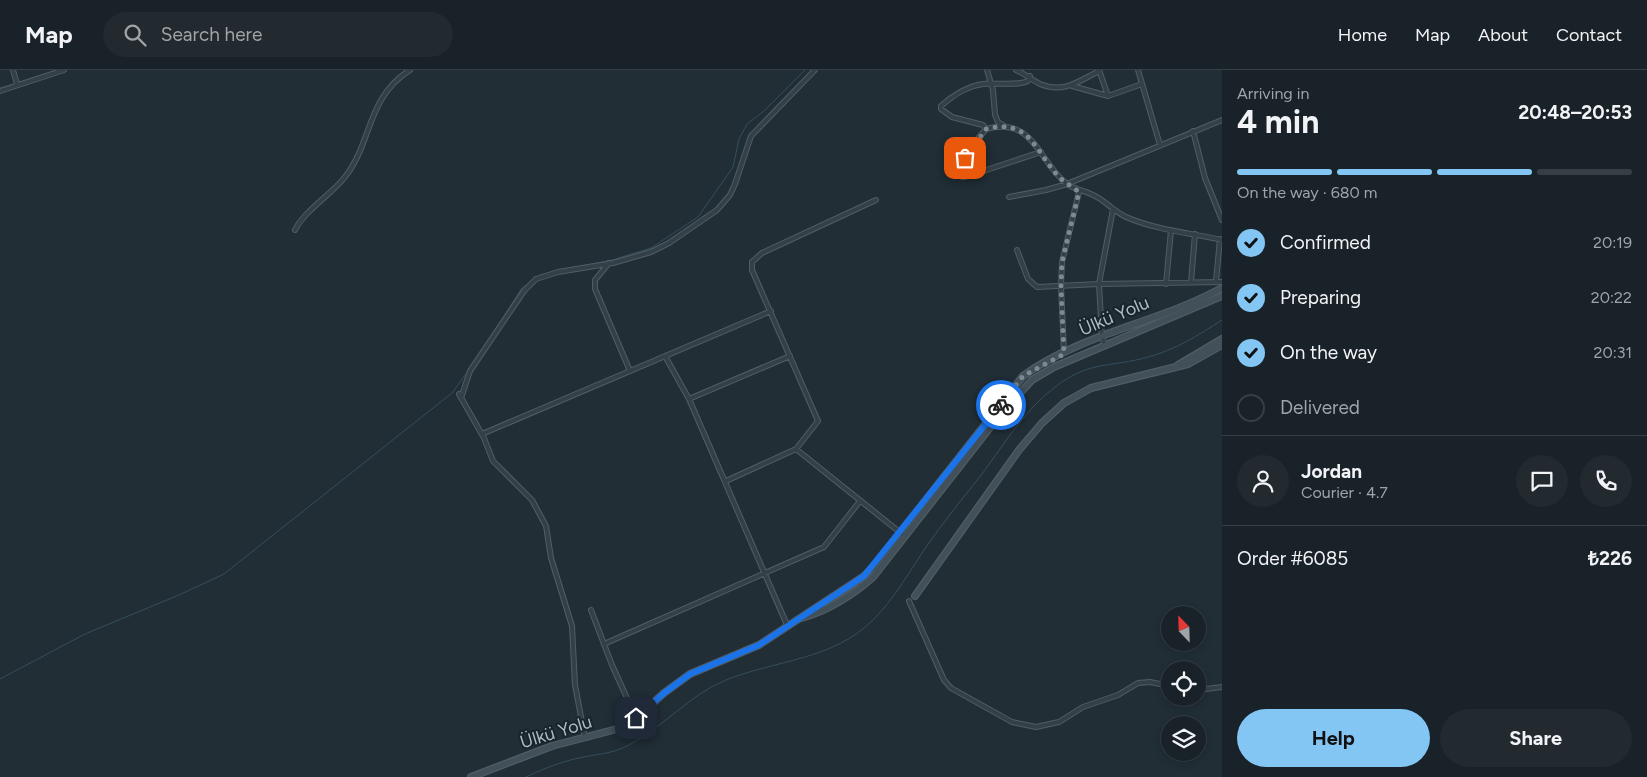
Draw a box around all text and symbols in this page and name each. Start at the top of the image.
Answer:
search box [103,12,453,57]
text: Map [25,20,73,49]
icon: search [121,21,149,49]
text: Search here [161,23,262,46]
text: Home [1338,24,1387,46]
text: Map [1415,24,1450,46]
text: About [1478,24,1528,46]
text: Contact [1556,24,1622,46]
text: Arriving in [1237,84,1309,103]
text: 20:48–20:53 [1518,101,1632,124]
text: 4 min [1237,103,1319,141]
pin [944,137,986,179]
icon: bag [951,144,979,172]
text: On the way · 680 m [1237,183,1377,202]
icon: check [1237,229,1265,257]
text: Confirmed [1280,231,1371,254]
text: 20:19 [1593,233,1632,252]
icon: check [1237,284,1265,312]
text: Preparing [1280,286,1361,309]
text: 20:22 [1591,288,1632,307]
street label: Ülkü Yolu [1076,291,1152,341]
icon: check [1237,339,1265,367]
text: On the way [1280,341,1377,364]
text: 20:31 [1593,343,1632,362]
courier [976,380,1026,430]
icon: bike [987,391,1015,419]
text: Delivered [1280,396,1360,419]
button: person [1237,455,1289,507]
button: chat [1516,455,1568,507]
button: phone [1580,455,1632,507]
text: Jordan [1301,460,1362,483]
text: Courier · 4.7 [1301,483,1388,502]
text: Order #6085 [1237,547,1348,570]
text: ₺226 [1588,547,1632,570]
north arrow [1161,606,1206,651]
map controls [1161,606,1206,761]
button: locate [1161,661,1206,706]
pin [615,697,657,739]
icon: home [622,704,650,732]
button: Help [1237,709,1430,767]
button: Share [1440,709,1632,767]
street label: Ülkü Yolu [517,711,595,753]
button: layers [1161,716,1206,761]

